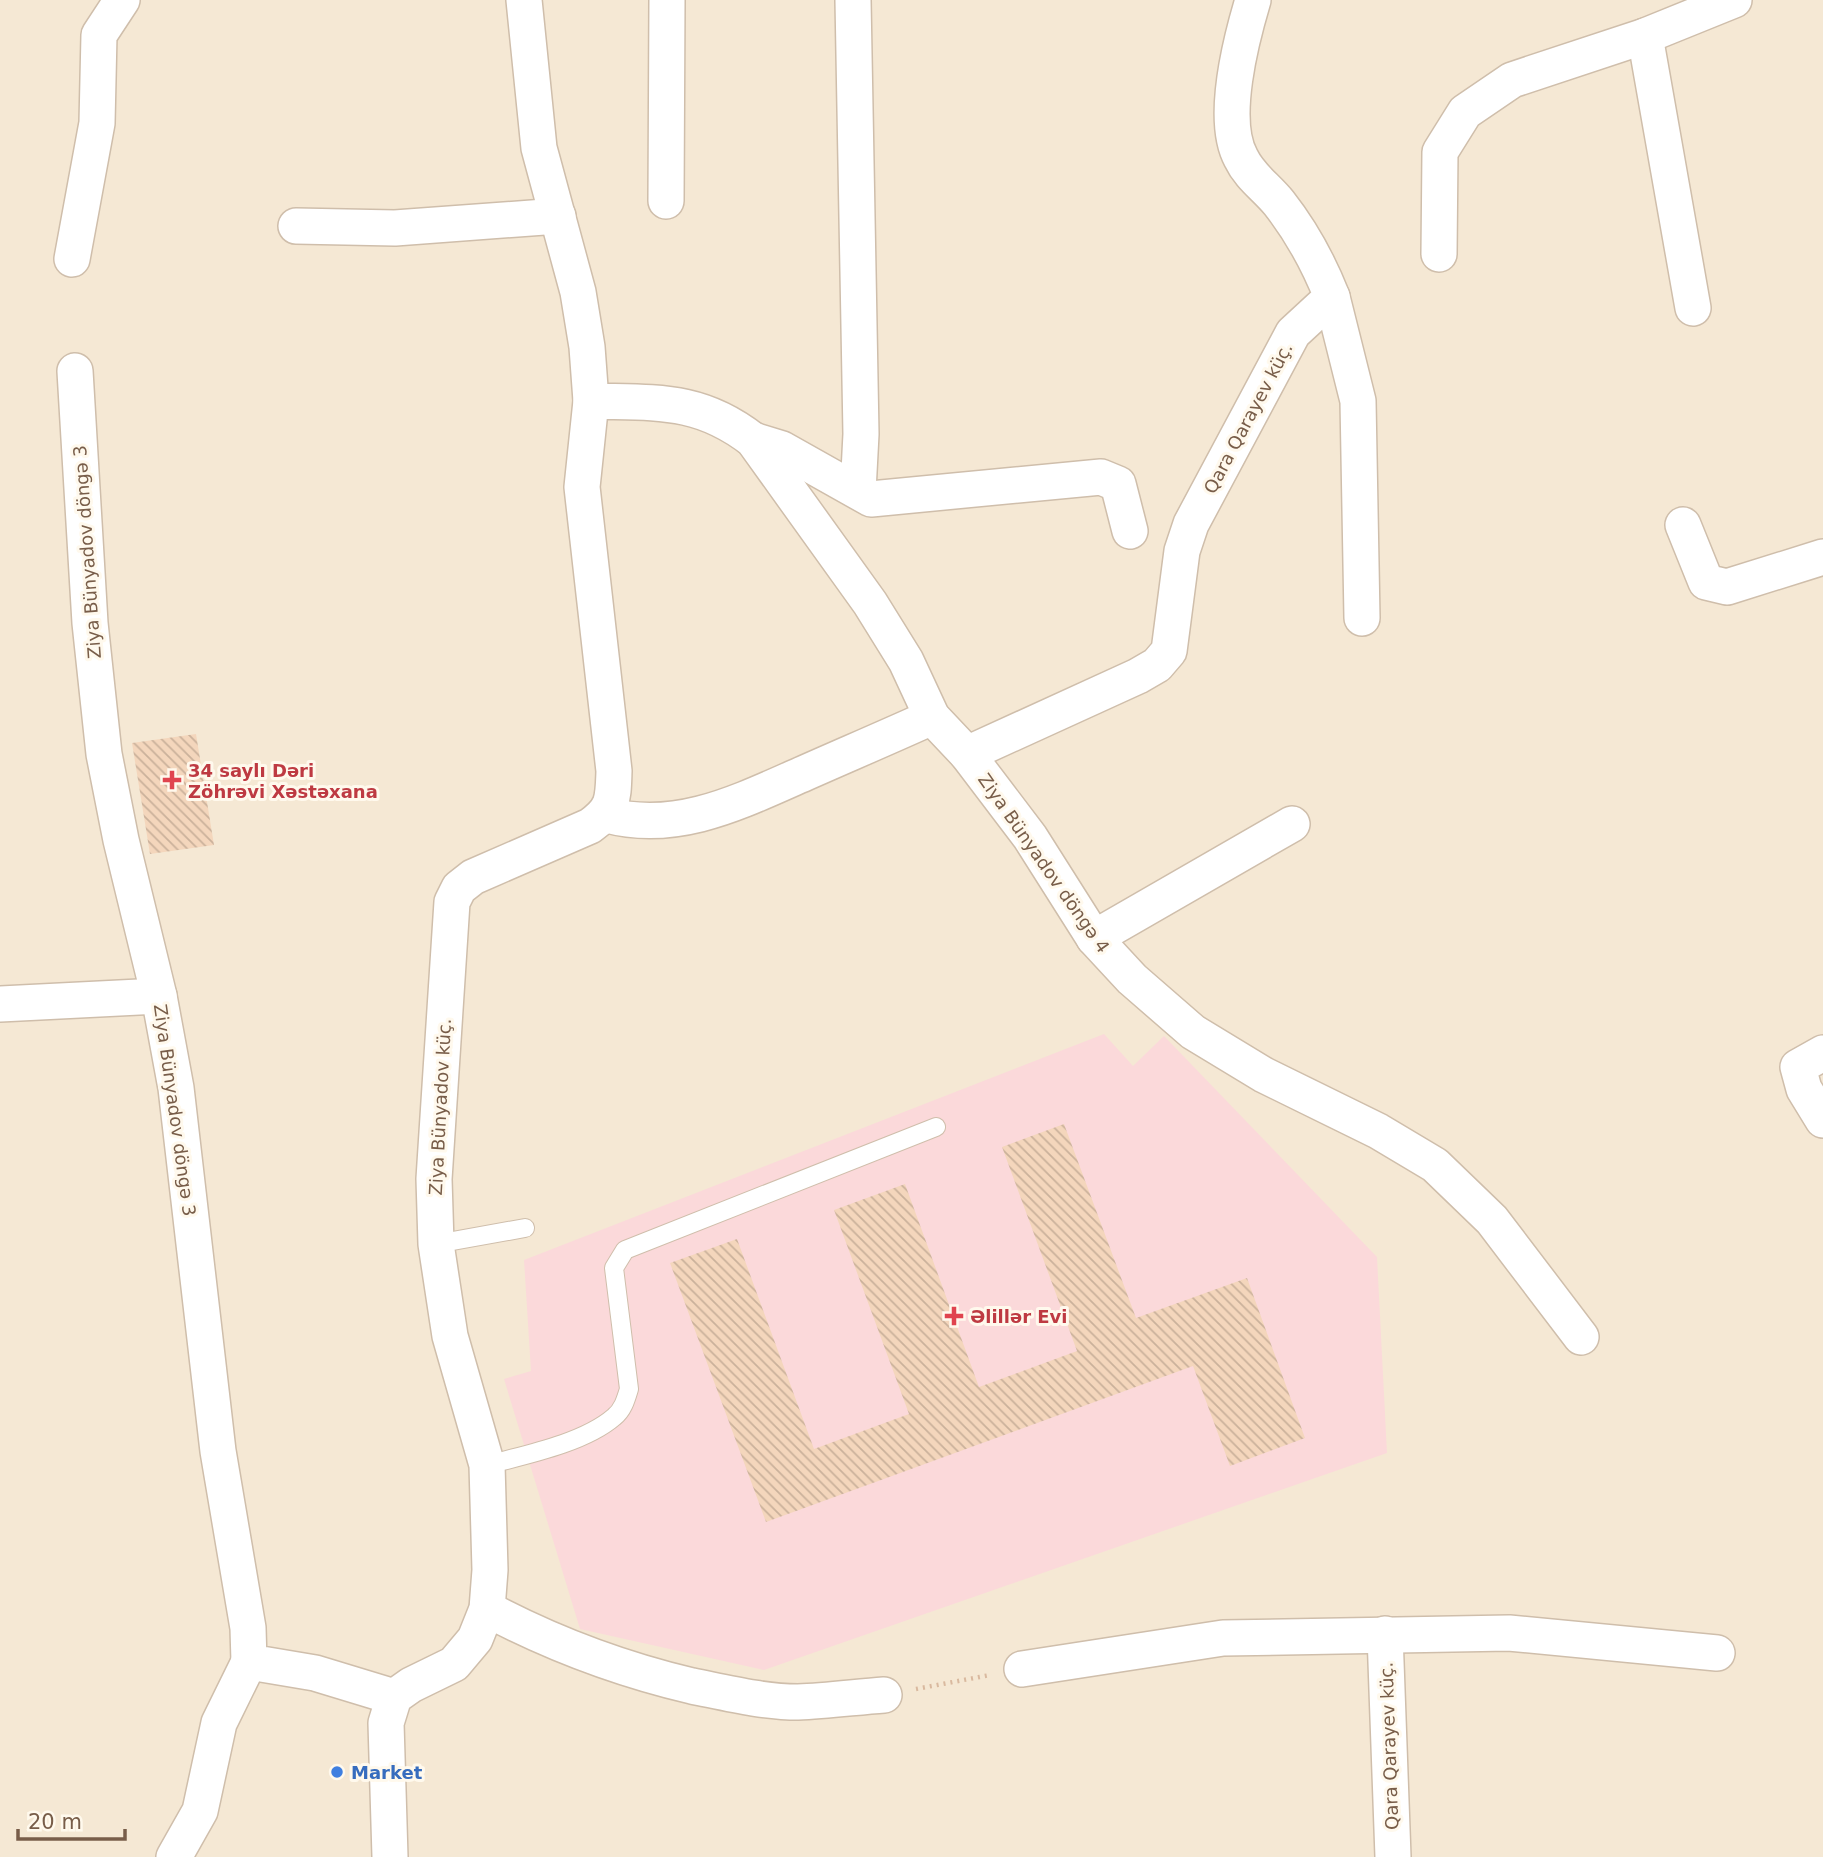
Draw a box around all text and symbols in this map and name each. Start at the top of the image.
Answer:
street label: Qara Qarayev küç. [1199,339,1297,497]
street label: Ziya Bünyadov döngə 3 [69,445,105,659]
place label: 34 saylı Dəri Zöhrəvi Xəstəxana [188,760,378,802]
street label: Ziya Bünyadov döngə 4 [974,769,1114,957]
marker: 34 saylı Dəri Zöhrəvi Xəstəxana [162,770,182,790]
street label: Ziya Bünyadov döngə 3 [150,1003,200,1217]
street label: Ziya Bünyadov küç. [425,1018,455,1196]
marker: Əlillər Evi [944,1306,964,1326]
place label: Əlillər Evi [970,1306,1068,1327]
street label: Qara Qarayev küç. [1376,1662,1402,1830]
place label: Market [351,1762,423,1783]
marker: Market [329,1764,345,1780]
scale bar [18,1798,124,1842]
text: 20 m [28,1810,82,1834]

